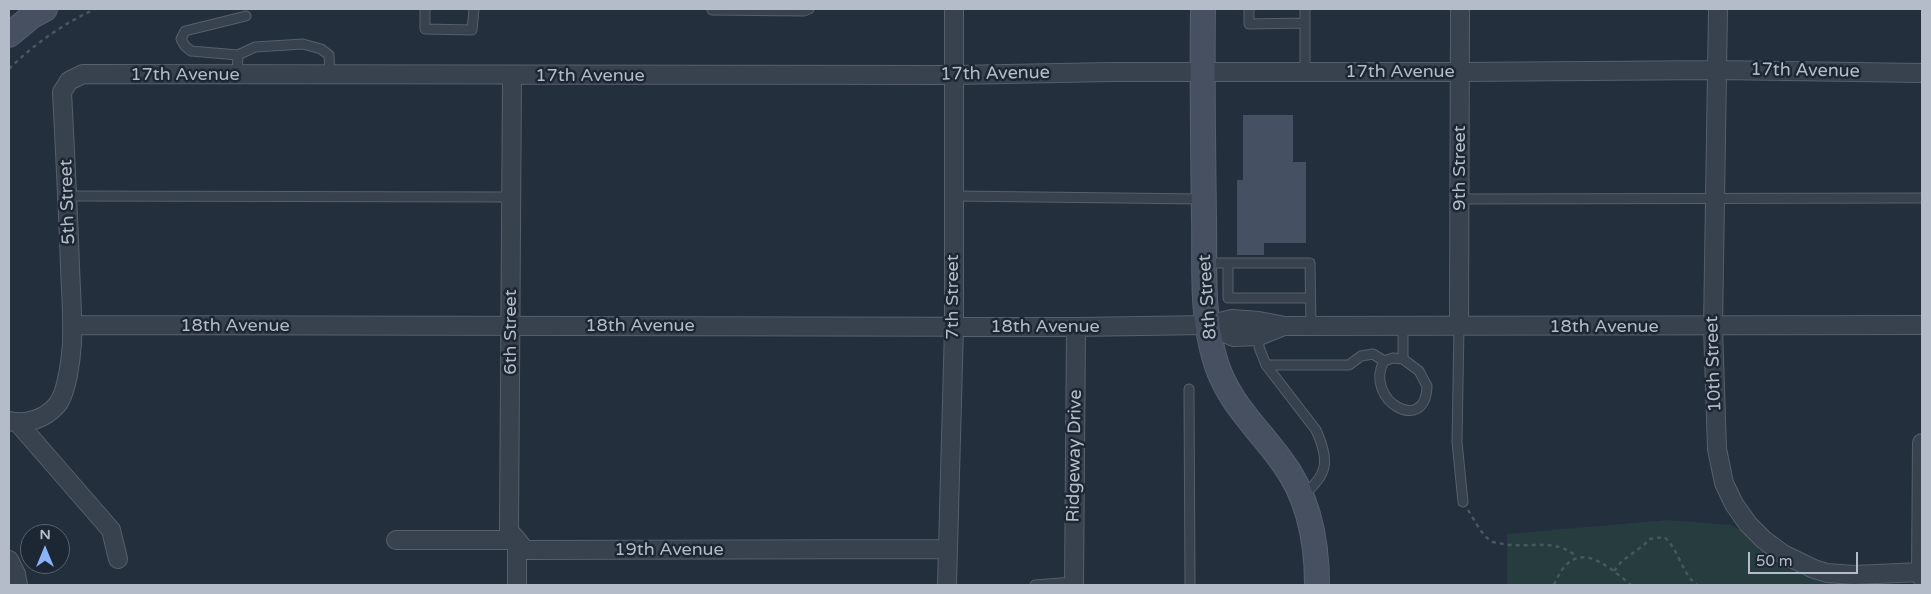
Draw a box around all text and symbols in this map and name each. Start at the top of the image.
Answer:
street label: 17th Avenue [1750,59,1860,83]
street label: 17th Avenue [1345,61,1455,83]
street label: 17th Avenue [940,62,1050,86]
street label: 17th Avenue [130,64,240,86]
street label: 17th Avenue [535,65,645,87]
street label: 9th Street [1449,125,1471,211]
street label: 5th Street [56,159,80,245]
street label: 7th Street [942,254,964,340]
street label: 8th Street [1194,254,1222,340]
street label: 6th Street [500,289,522,375]
street label: 18th Avenue [180,315,290,337]
street label: 18th Avenue [585,315,695,337]
street label: 10th Street [1702,315,1726,413]
street label: 18th Avenue [990,316,1100,338]
street label: 18th Avenue [1549,316,1659,338]
street label: Ridgeway Drive [1063,389,1087,523]
north arrow [20,524,70,574]
text: N [39,526,51,543]
street label: 19th Avenue [614,539,724,561]
scale bar [1751,542,1861,574]
text: 50 m [1756,552,1793,570]

